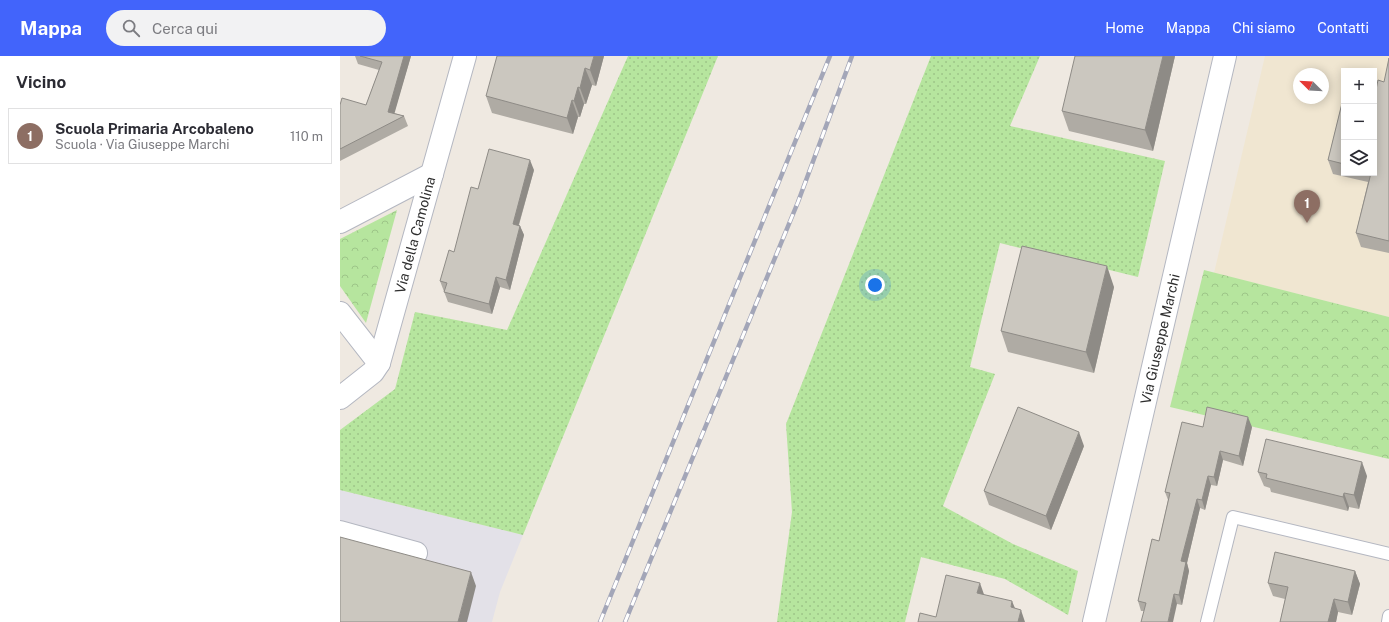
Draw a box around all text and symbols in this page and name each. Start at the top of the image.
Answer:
search box [106,10,386,46]
text: Mappa [20,17,82,39]
icon: search [120,17,142,39]
text: Cerca qui [152,20,218,37]
text: Home [1105,20,1144,36]
text: Mappa [1166,20,1210,36]
text: Chi siamo [1232,20,1295,36]
text: Contatti [1317,20,1369,36]
north arrow [1293,68,1329,104]
map controls [1341,68,1377,176]
button: + [1341,68,1377,104]
text: Vicino [16,72,66,92]
button: − [1341,104,1377,140]
text: Scuola Primaria Arcobaleno [55,120,254,137]
text: 1 [27,129,33,144]
text: 110 m [290,129,323,144]
text: Scuola · Via Giuseppe Marchi [55,137,229,152]
button: layers [1341,140,1377,176]
street label: Via della Camolina [392,175,438,295]
pin: 1 [1294,190,1320,223]
street label: Via Giuseppe Marchi [1137,272,1183,406]
your location [865,275,885,295]

